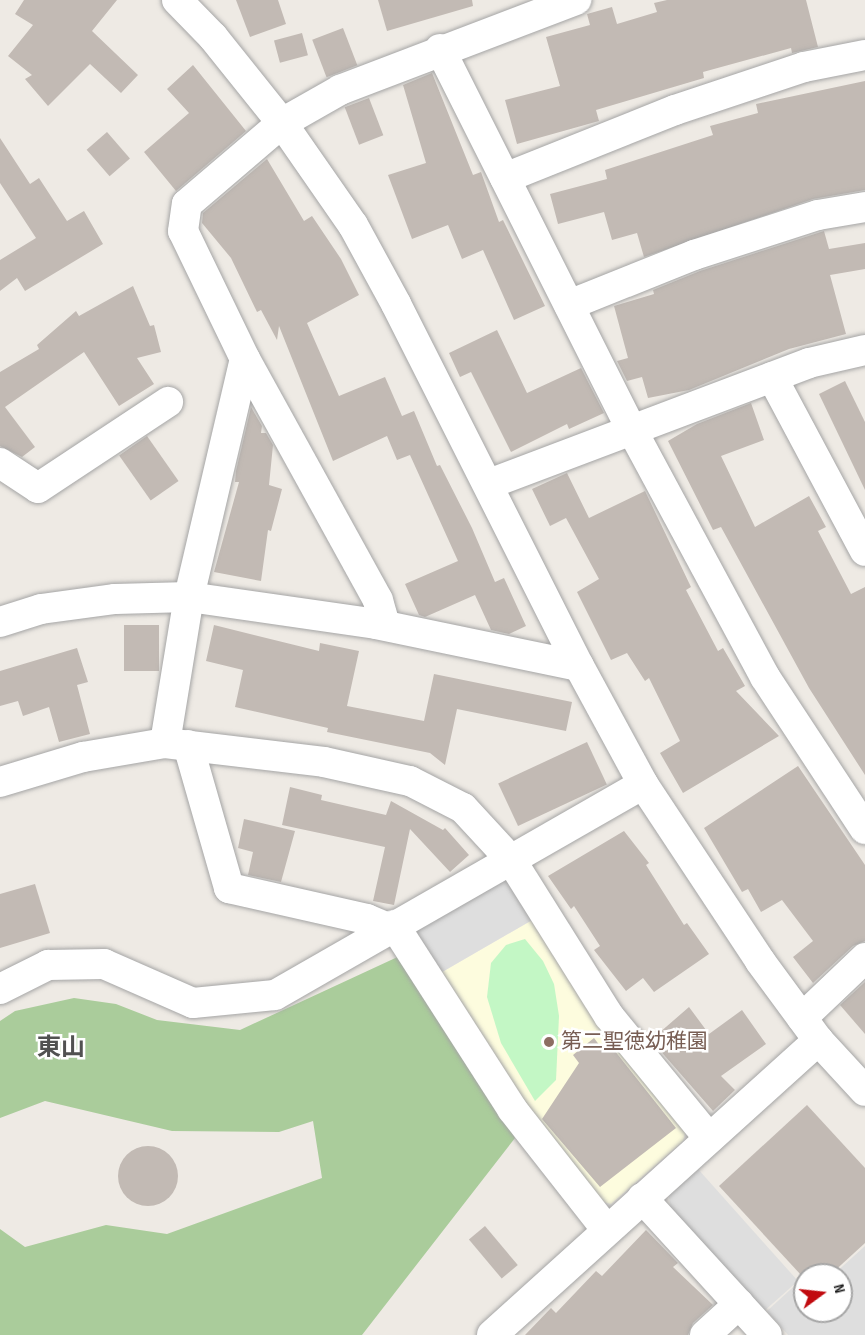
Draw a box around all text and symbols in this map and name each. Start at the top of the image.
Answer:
place label: 第二聖徳幼稚園 [561,1029,708,1055]
district label: 東山 [37,1034,85,1062]
marker: 第二聖徳幼稚園 [542,1035,556,1049]
north arrow [793,1263,853,1323]
text: N [829,1282,849,1295]

